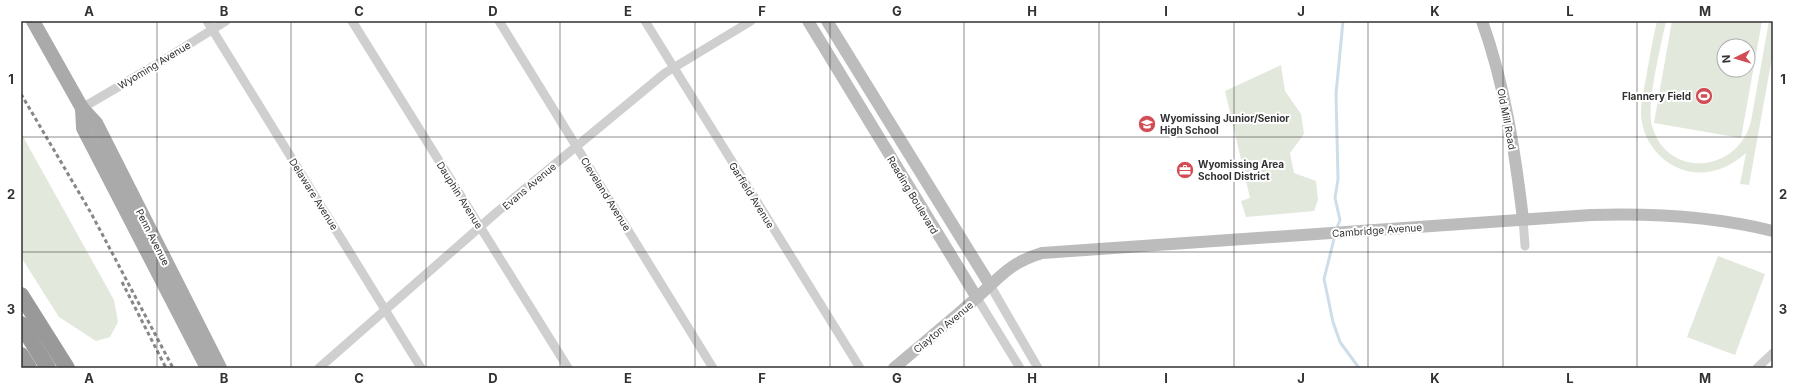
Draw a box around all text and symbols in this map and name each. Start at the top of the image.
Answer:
text: A [84,3,94,19]
text: B [220,3,229,19]
text: C [354,3,364,19]
text: D [488,3,498,19]
text: E [624,3,632,19]
text: F [758,3,766,19]
text: G [892,3,902,19]
text: H [1027,3,1037,19]
text: I [1164,3,1168,19]
text: J [1297,3,1305,19]
text: K [1430,3,1440,19]
text: L [1566,3,1574,19]
text: M [1699,3,1711,19]
north arrow [1716,38,1756,78]
street label: Wyoming Avenue [116,39,193,91]
text: N [1719,54,1733,64]
text: 1 [8,71,14,87]
text: 1 [1780,71,1786,87]
sports icon: Flannery Field [1694,86,1714,106]
street label: Old Mill Road [1495,87,1519,151]
place label: Flannery Field [1622,90,1691,103]
place label: Wyomissing Junior/Senior High School [1160,112,1289,137]
school or university icon: Wyomissing Junior/Senior High School [1137,114,1157,134]
street label: Reading Boulevard [885,154,941,236]
street label: Cleveland Avenue [578,155,634,233]
street label: Delaware Avenue [287,156,341,232]
place label: Wyomissing Area School District [1198,158,1284,182]
street label: Dauphin Avenue [434,159,486,231]
street label: Evans Avenue [500,160,558,212]
street label: Garfield Avenue [727,160,777,230]
office icon: Wyomissing Area School District [1175,160,1195,180]
text: 2 [7,186,15,202]
text: 2 [1779,186,1787,202]
street label: Penn Avenue [134,207,172,267]
street label: Cambridge Avenue [1332,221,1423,239]
street label: Clayton Avenue [911,299,975,355]
text: 3 [7,301,15,317]
text: 3 [1779,301,1787,317]
text: A [84,370,94,386]
text: B [220,370,229,386]
text: C [354,370,364,386]
text: D [488,370,498,386]
text: E [624,370,632,386]
text: F [758,370,766,386]
text: G [892,370,902,386]
text: H [1027,370,1037,386]
text: I [1164,370,1168,386]
text: J [1297,370,1305,386]
text: K [1430,370,1440,386]
text: L [1566,370,1574,386]
text: M [1699,370,1711,386]

